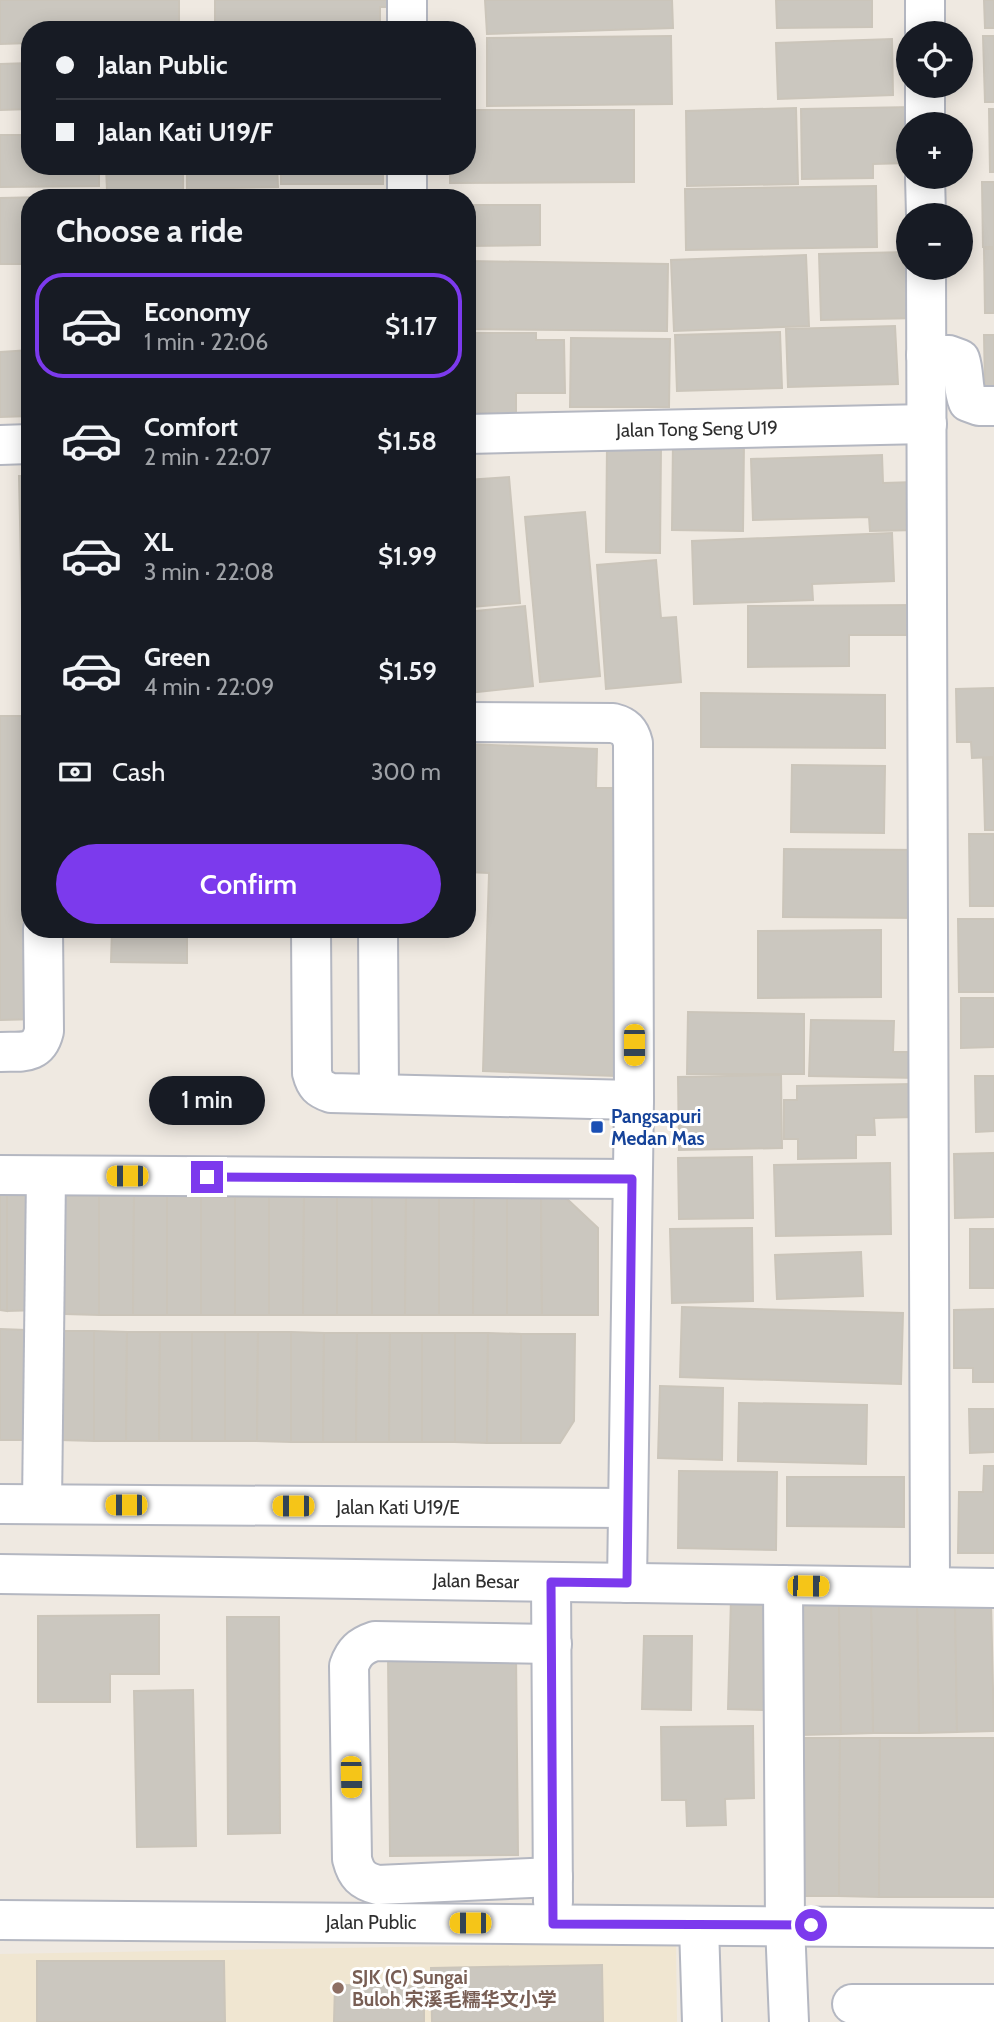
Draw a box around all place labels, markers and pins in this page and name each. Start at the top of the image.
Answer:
place label: Pangsapuri Medan Mas [611,1105,705,1150]
marker: Pangsapuri Medan Mas [589,1119,605,1135]
place label: SJK (C) Sungai Buloh 宋溪毛糯华文小学 [352,1966,557,2011]
marker: SJK (C) Sungai Buloh 宋溪毛糯华文小学 [330,1980,346,1996]

